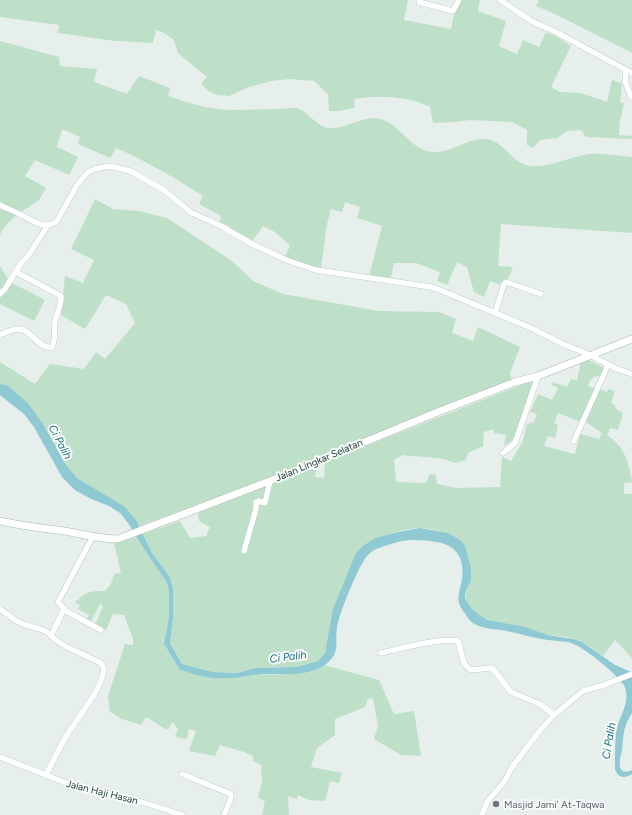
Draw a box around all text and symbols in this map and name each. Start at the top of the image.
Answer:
water label: Ci Palih [46,423,74,461]
street label: Jalan Lingkar Selatan [273,436,365,484]
water label: Ci Palih [269,648,307,666]
water label: Ci Palih [600,722,618,760]
street label: Jalan Haji Hasan [65,777,140,807]
place label: Masjid Jami' At-Taqwa [504,798,604,811]
marker: Masjid Jami' At-Taqwa [491,799,501,809]

